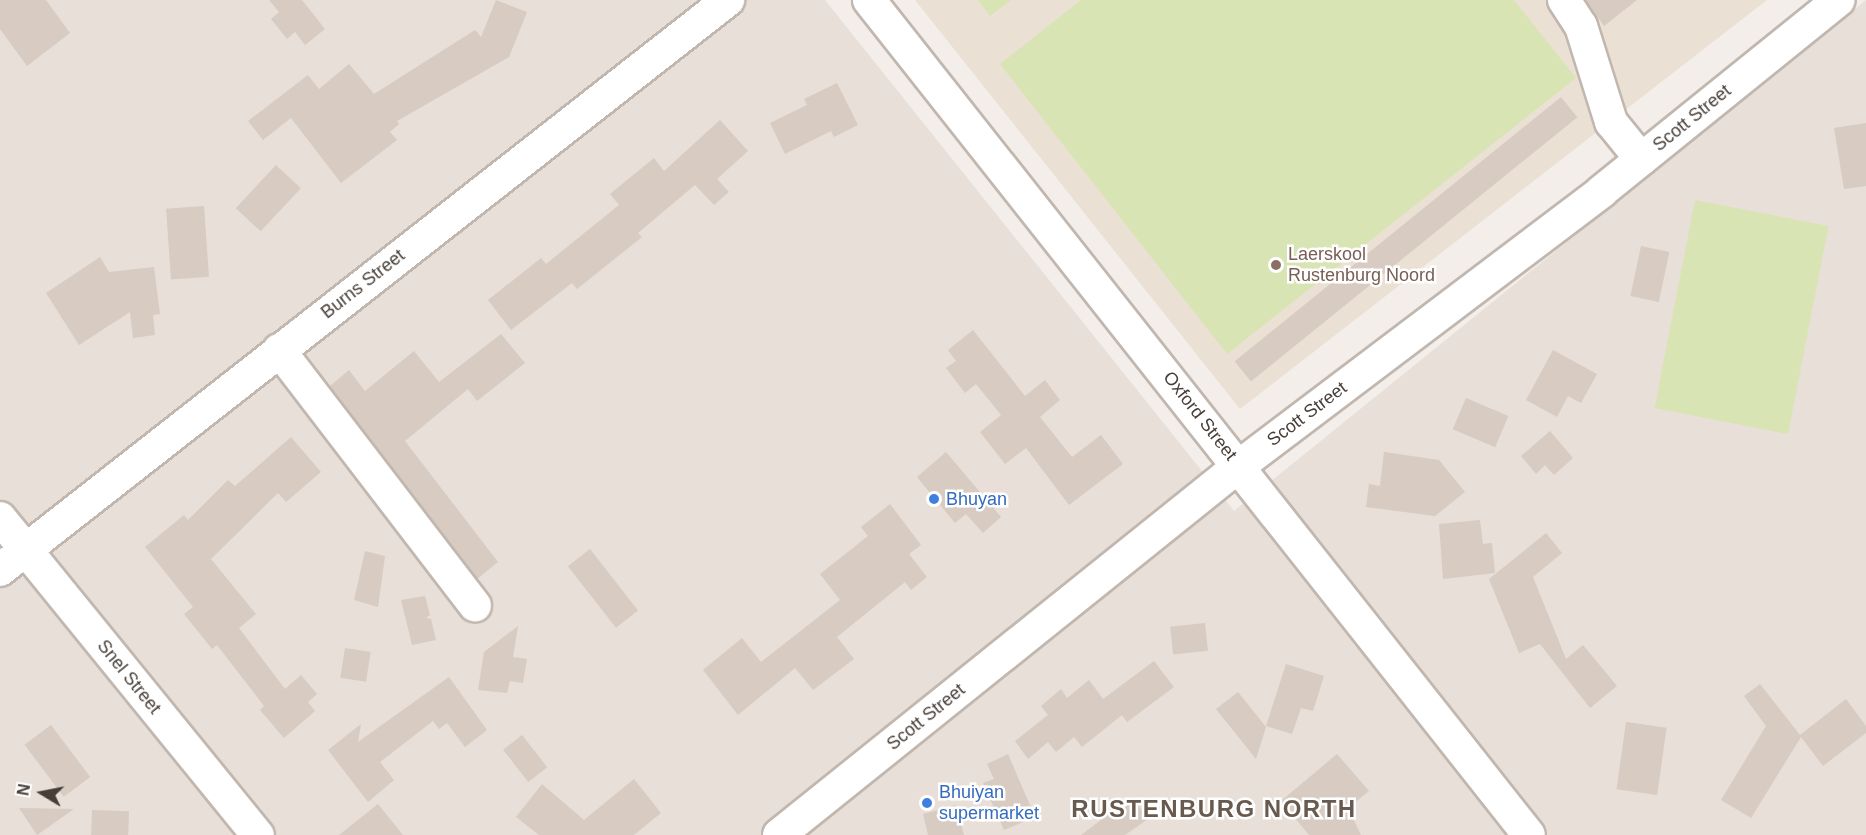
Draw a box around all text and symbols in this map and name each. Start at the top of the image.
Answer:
street label: Scott Street [1649,80,1735,156]
place label: Laerskool Rustenburg Noord [1288,244,1435,286]
street label: Burns Street [317,245,409,323]
marker: Laerskool Rustenburg Noord [1269,258,1283,272]
street label: Oxford Street [1159,367,1241,465]
street label: Scott Street [1263,377,1351,451]
place label: Bhuyan [946,488,1007,510]
marker: Bhuyan [927,492,941,506]
street label: Snel Street [93,636,165,718]
street label: Scott Street [883,679,969,755]
north arrow [12,763,72,823]
place label: Bhuiyan supermarket [939,782,1039,824]
text: N [14,783,33,797]
district label: RUSTENBURG NORTH [1071,795,1357,823]
marker: Bhuiyan supermarket [920,796,934,810]

